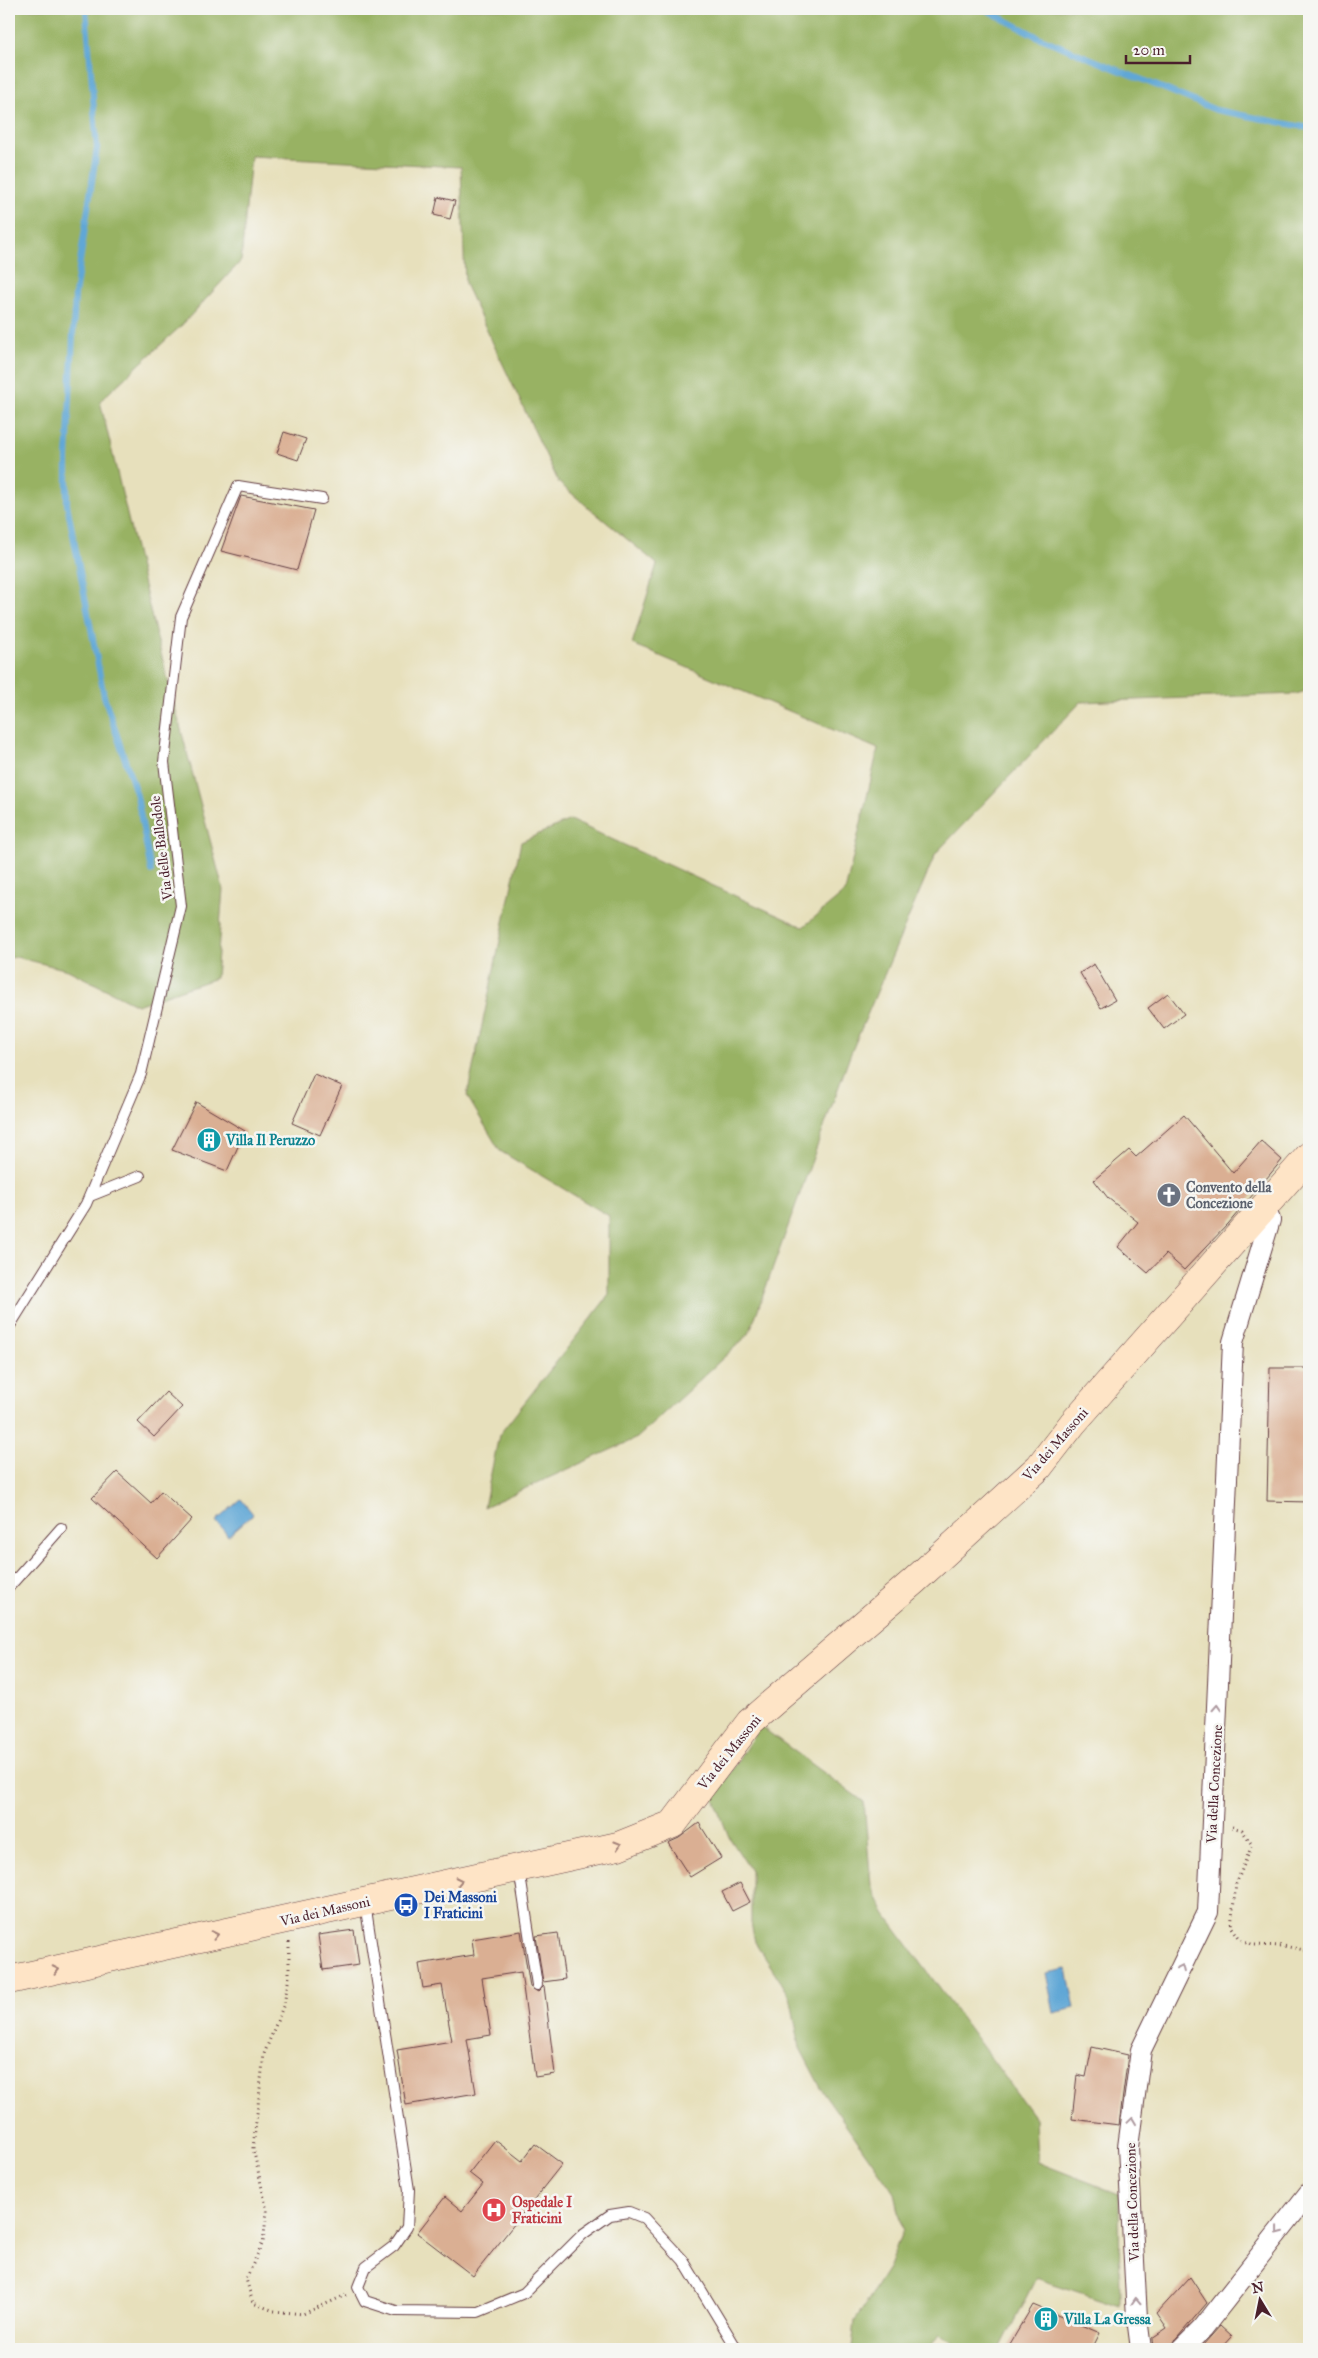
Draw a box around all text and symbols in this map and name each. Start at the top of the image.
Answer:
scale bar [1126,32,1189,64]
text: 20 m [1133,41,1165,59]
street label: Via delle Ballodole [147,794,176,902]
building icon: Villa Il Peruzzo [196,1127,222,1153]
place label: Villa Il Peruzzo [225,1132,315,1149]
place label: Convento della Concezione [1186,1179,1273,1212]
church icon: Convento della Concezione [1156,1182,1182,1208]
street label: Via dei Massoni [1018,1404,1092,1485]
one-way arrow [1212,1703,1223,1711]
street label: Via dei Massoni [693,1711,765,1794]
street label: Via della Concezione [1203,1724,1226,1845]
one-way arrow [613,1841,621,1851]
one-way arrow [455,1876,464,1887]
place label: Dei Massoni I Fraticini [424,1889,497,1922]
bus stop icon: Dei Massoni I Fraticini [393,1892,419,1918]
street label: Via dei Massoni [278,1893,372,1930]
one-way arrow [211,1930,220,1941]
one-way arrow [52,1965,61,1975]
one-way arrow [1174,1965,1184,1974]
one-way arrow [1126,2117,1136,2126]
street label: Via della Concezione [1122,2142,1143,2263]
place label: Ospedale I Fraticini [512,2194,572,2227]
hospital icon: Ospedale I Fraticini [481,2197,507,2223]
one-way arrow [1277,2225,1285,2234]
north arrow [1236,2276,1286,2326]
text: N [1251,2278,1265,2297]
one-way arrow [1131,2297,1142,2305]
building icon: Villa La Gressa [1033,2306,1059,2332]
place label: Villa La Gressa [1063,2311,1152,2328]

